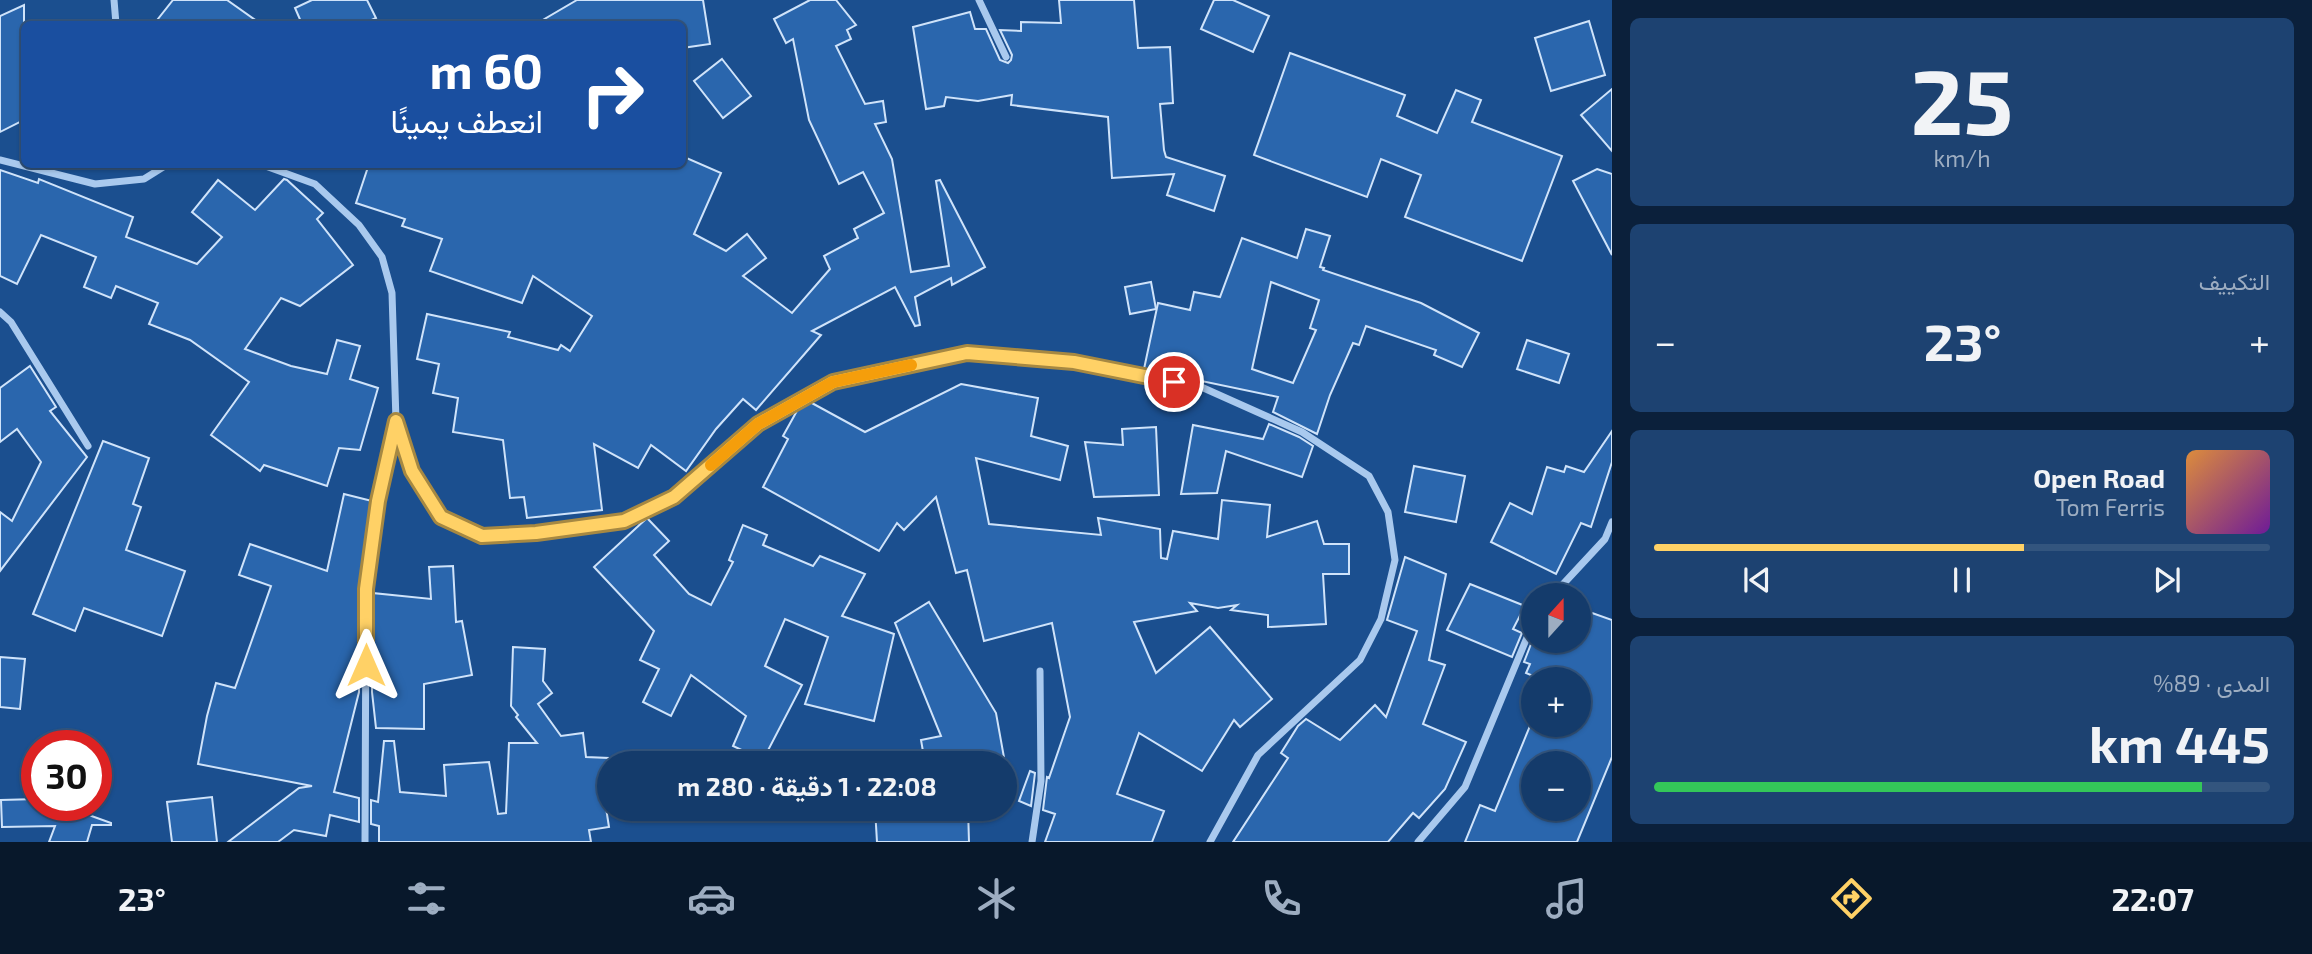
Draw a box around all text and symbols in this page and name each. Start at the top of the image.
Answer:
text: 60 m [429,40,543,99]
text: 25 [1910,44,2014,153]
icon: right [567,49,658,140]
text: انعطف يمينًا [391,101,543,139]
text: km/h [1933,144,1991,172]
text: التكييف [2199,267,2270,295]
text: 23° [1924,309,2001,371]
text: − [1654,318,1676,364]
text: + [2249,318,2270,364]
pin [1144,352,1204,412]
icon: arrive [1155,363,1193,401]
text: Open Road [2033,462,2165,493]
text: Tom Ferris [2056,493,2165,521]
icon: previous [1738,561,1776,599]
icon: pause [1943,561,1981,599]
icon: next [2148,561,2186,599]
north arrow [1521,583,1591,653]
map controls [1521,583,1591,821]
position arrow [329,628,403,702]
button: + [1521,667,1591,737]
text: المدى · 89% [2153,669,2270,697]
text: 445 km [2089,711,2270,773]
speed limit sign: 30 [21,730,112,821]
button: − [1521,751,1591,821]
text: 22:08 · 1 دقيقة · 280 m [677,770,937,801]
icon: filters [402,874,451,923]
icon: car [687,874,736,923]
icon: climate [972,874,1021,923]
icon: phone [1257,874,1306,923]
icon: music [1542,874,1591,923]
icon: directions [1827,874,1876,923]
text: 23° [118,879,166,917]
text: 22:07 [2112,879,2194,917]

